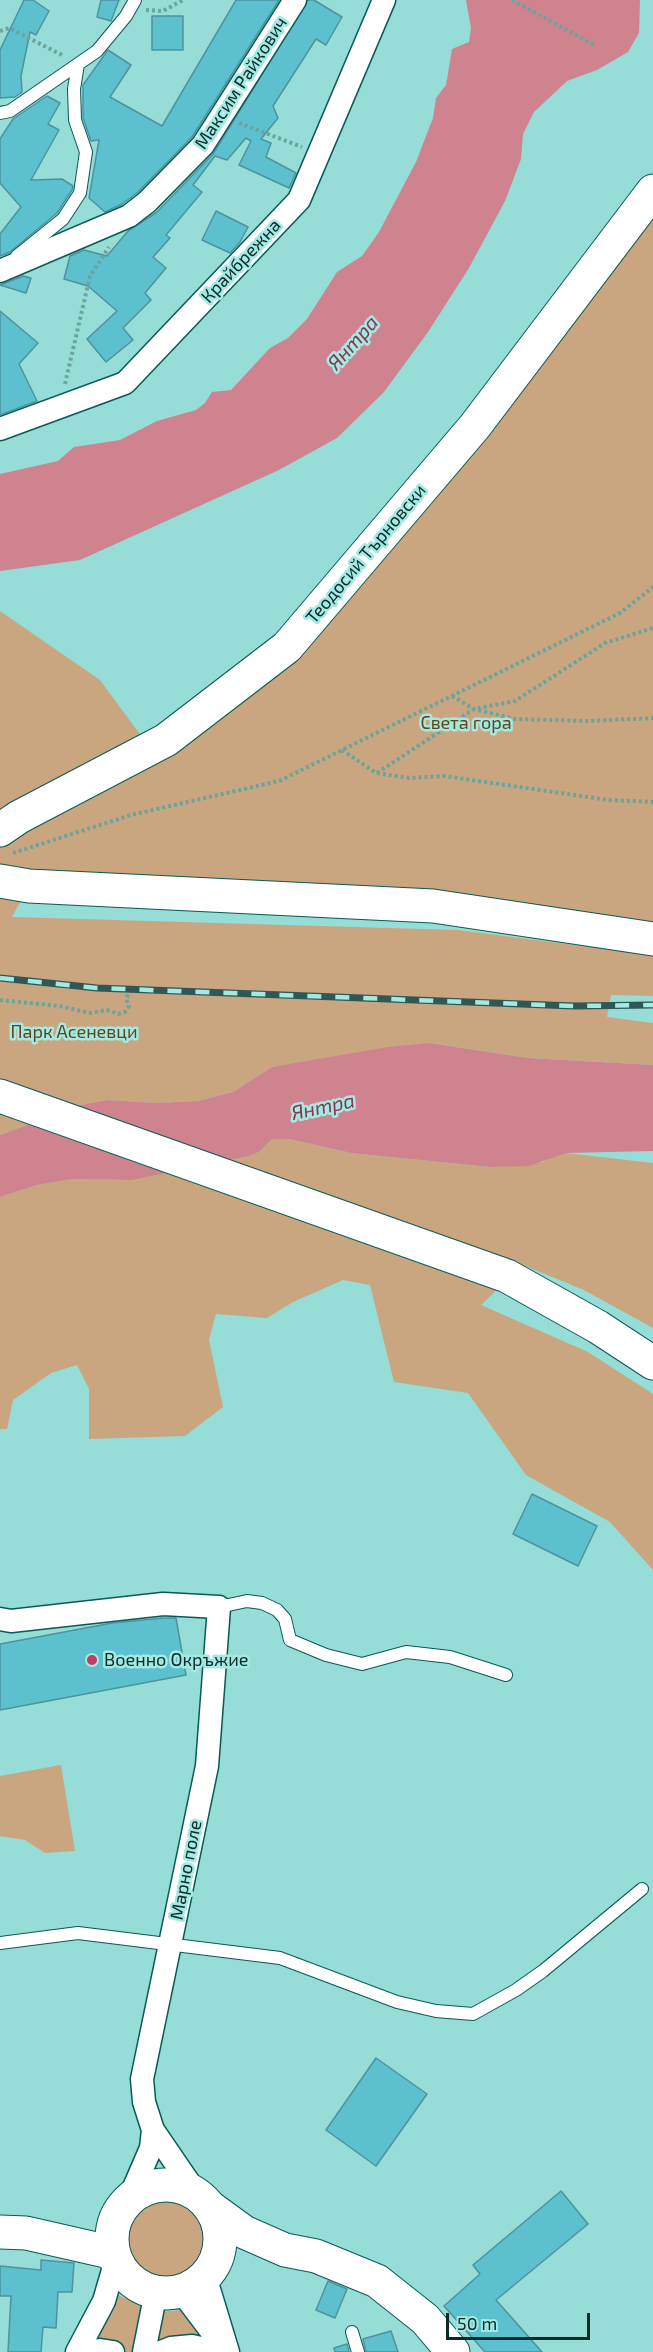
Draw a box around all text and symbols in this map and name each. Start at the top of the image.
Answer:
street label: Максим Райкович [190,13,292,153]
street label: Крайбрежна [197,215,285,307]
water label: Янтра [323,311,383,375]
street label: Теодосий Търновски [301,480,431,628]
park label: Света гора [420,712,512,734]
park label: Парк Асеневци [10,1021,138,1043]
water label: Янтра [289,1089,357,1125]
place label: Военно Окръжие [104,1649,248,1671]
marker: Военно Окръжие [85,1653,99,1667]
street label: Марно поле [166,1818,206,1922]
scale bar [449,2301,593,2339]
text: 50 m [457,2312,497,2334]

